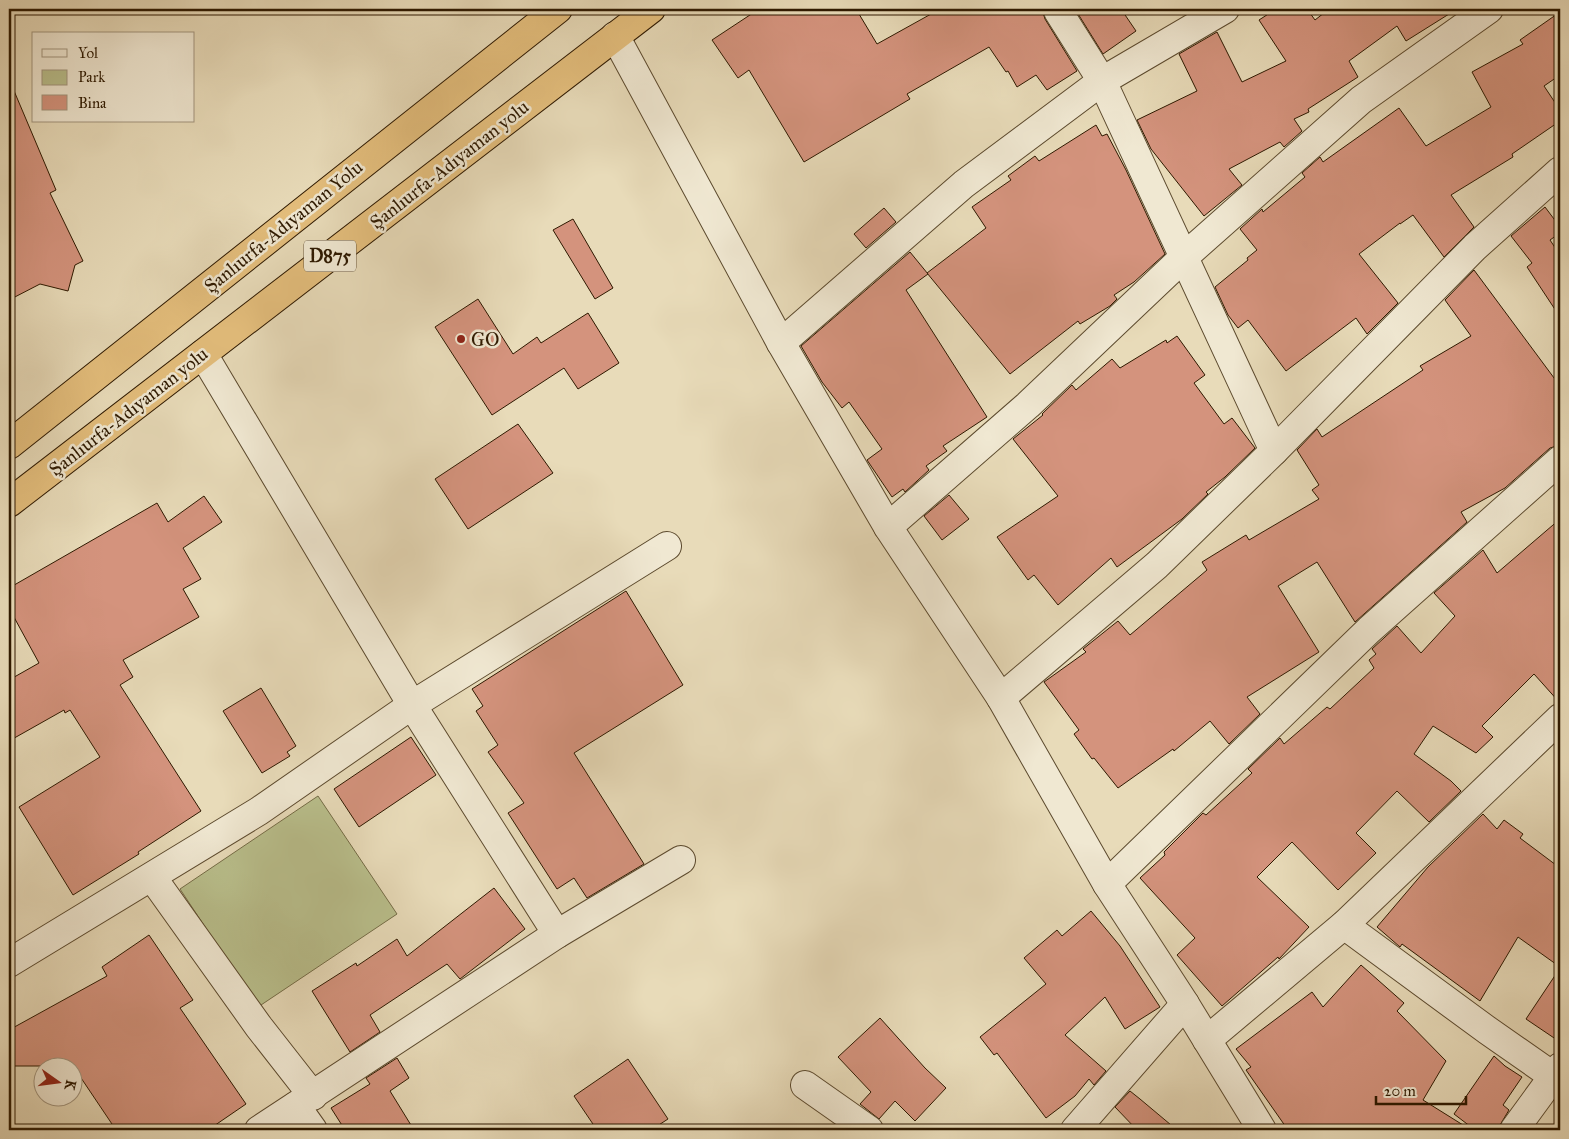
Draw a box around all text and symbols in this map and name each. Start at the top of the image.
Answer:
legend [32,32,195,122]
text: Yol [78,44,99,62]
text: Park [78,68,105,86]
text: Bina [78,94,107,112]
street label: Şanlıurfa-Adıyaman yolu [365,95,533,234]
street label: Şanlıurfa-Adıyaman Yolu [199,155,367,297]
road number: D875 [304,240,356,272]
place label: GO [471,328,499,351]
marker: GO [455,333,467,345]
street label: Şanlıurfa-Adıyaman yolu [44,342,212,481]
north arrow [32,1056,82,1106]
scale bar [1376,1074,1466,1106]
text: K [60,1078,80,1093]
text: 20 m [1384,1082,1416,1100]

